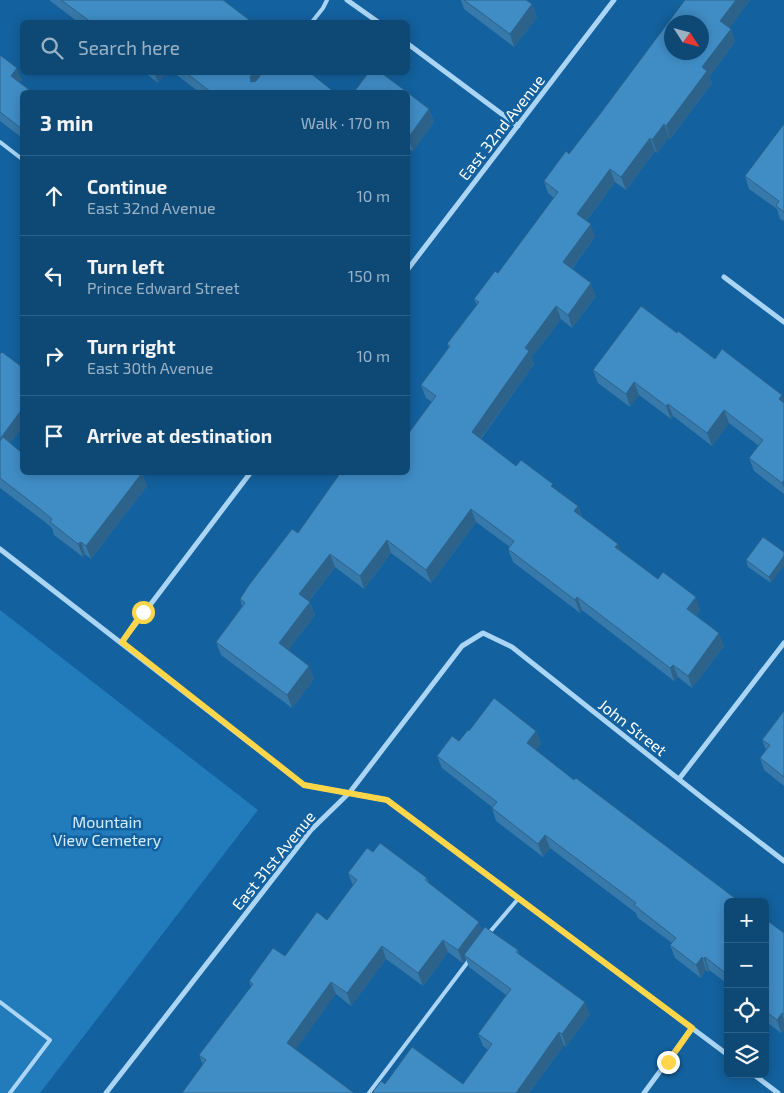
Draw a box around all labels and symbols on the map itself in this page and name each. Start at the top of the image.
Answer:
north arrow [664,15,709,60]
street label: East 32nd Avenue [454,70,548,184]
route start [132,601,155,624]
street label: John Street [595,695,671,759]
street label: East 31st Avenue [227,807,319,913]
park label: Mountain View Cemetery [53,812,162,849]
route end [657,1051,680,1074]

